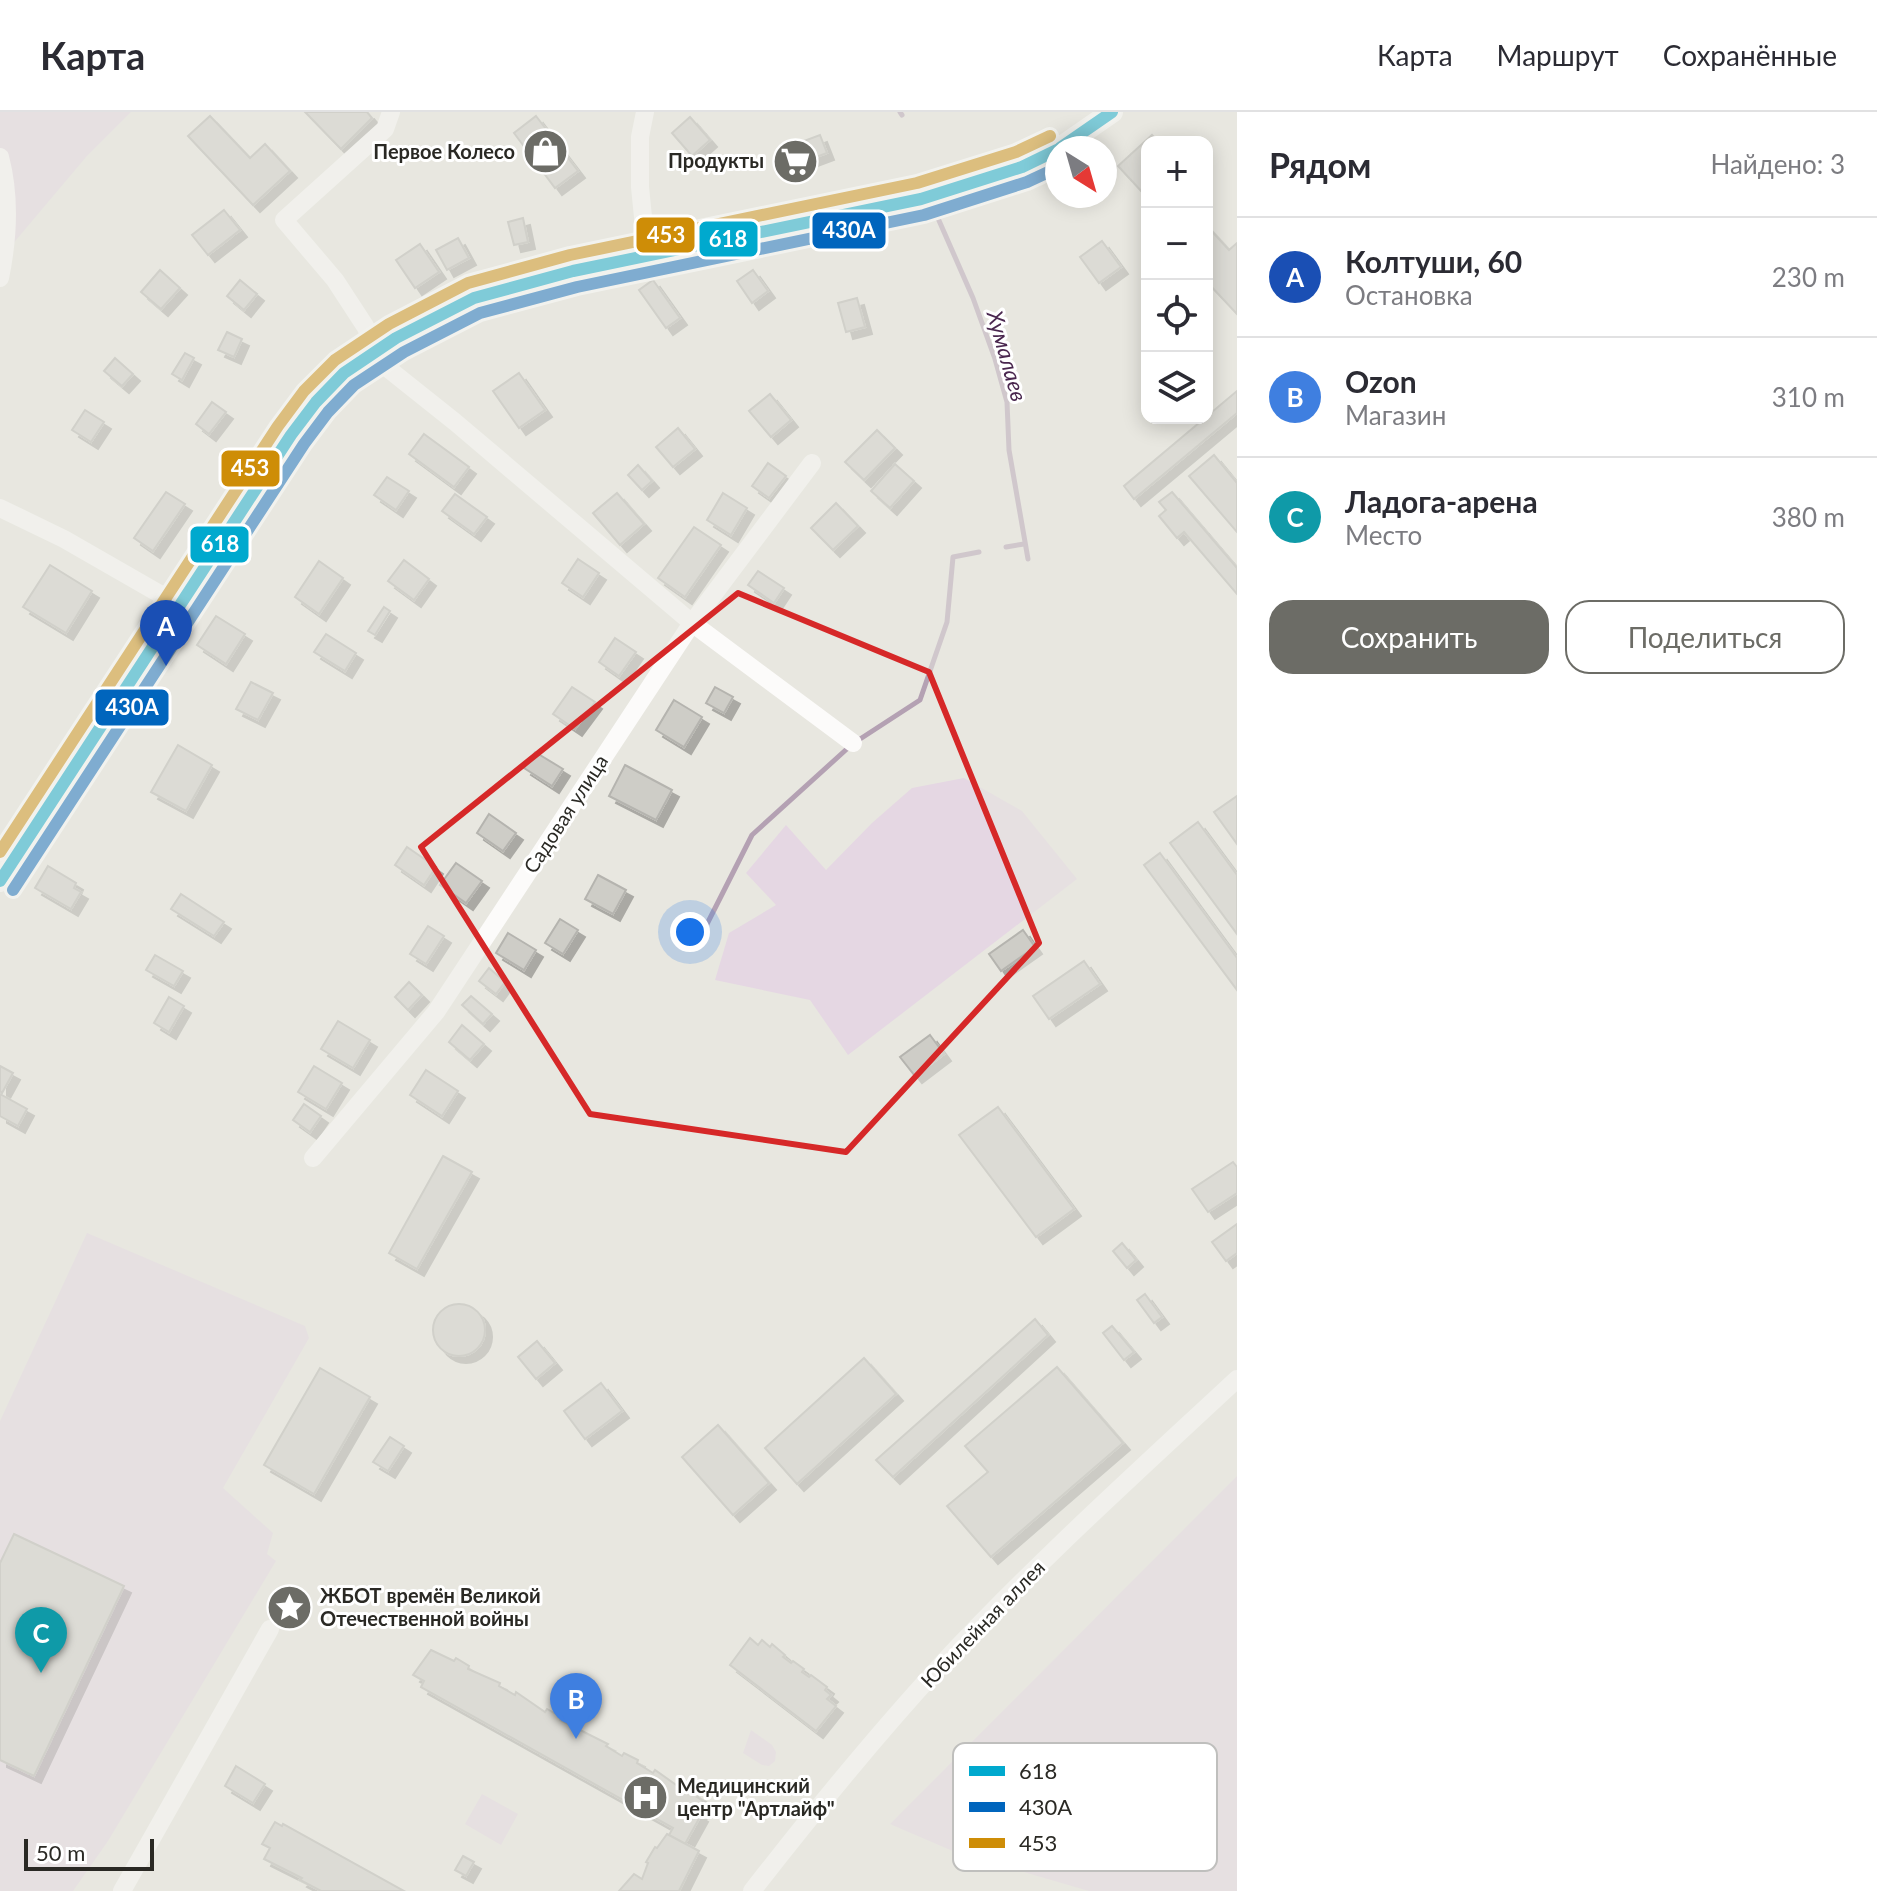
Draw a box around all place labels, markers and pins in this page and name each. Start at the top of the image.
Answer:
shop icon: Первое Колесо [522,128,570,176]
supermarket icon: Продукты [771,137,819,185]
place label: Первое Колесо [373,139,515,163]
place label: Продукты [668,148,764,172]
pin: A [140,600,192,666]
place icon: ЖБОТ времён Великой Отечественной войны [265,1583,313,1631]
place label: ЖБОТ времён Великой Отечественной войны [320,1583,541,1630]
pin: C [15,1607,67,1673]
pin: B [550,1673,602,1739]
hospital icon: Медицинский центр "Артлайф" [622,1773,670,1821]
place label: Медицинский центр "Артлайф" [677,1773,835,1820]

